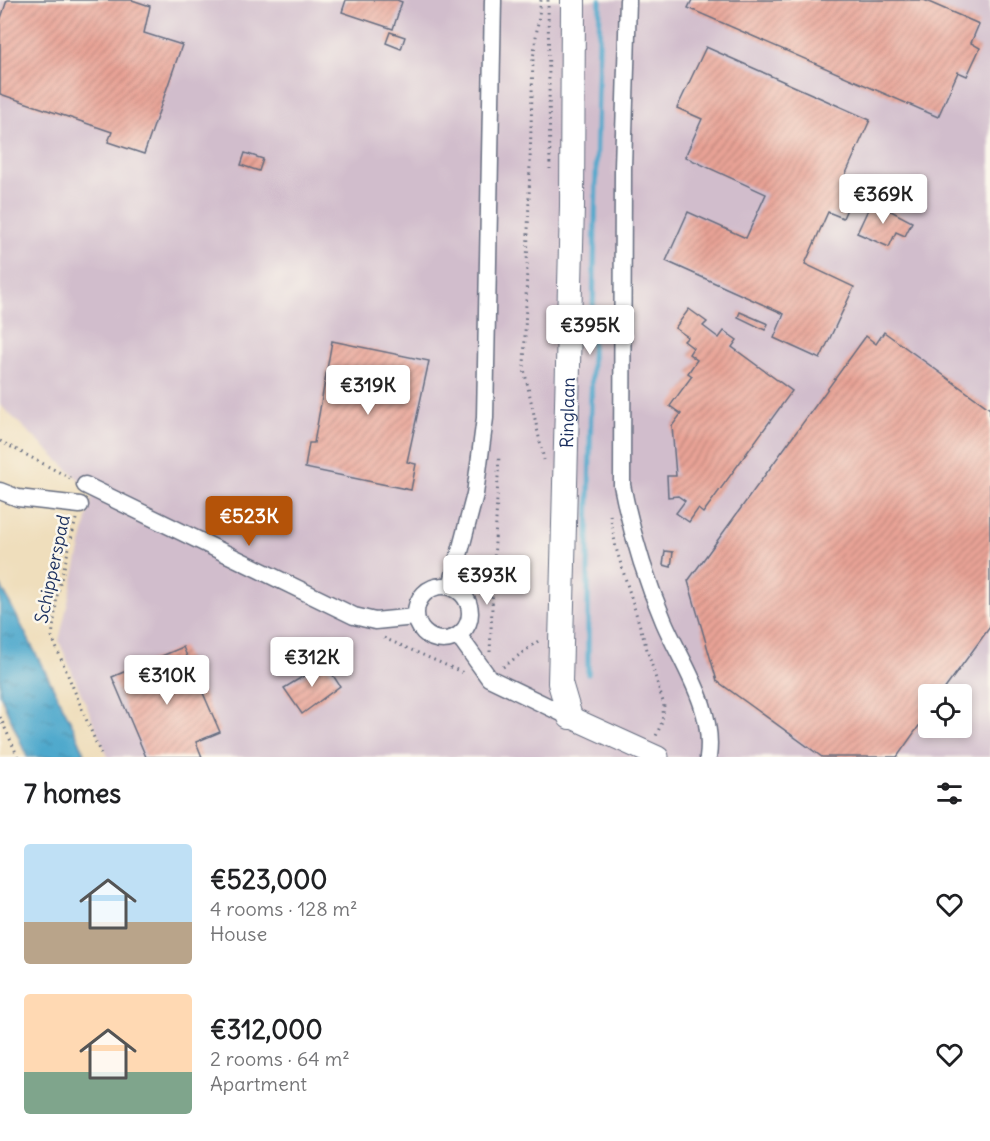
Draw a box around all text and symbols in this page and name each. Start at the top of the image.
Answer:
pin: €369K [841,174,925,225]
text: €369K [853,181,913,206]
pin: €395K [548,305,632,356]
text: €395K [560,312,620,337]
pin: €319K [326,365,410,416]
text: €319K [340,372,396,397]
street label: Ringlaan [554,377,579,448]
pin: €523K [207,496,291,547]
text: €523K [219,503,279,528]
street label: Schipperspad [29,512,75,625]
pin: €393K [445,555,529,606]
text: €393K [457,562,517,587]
pin: €312K [270,637,354,688]
text: €312K [284,644,340,669]
pin: €310K [125,655,209,706]
text: €310K [138,662,196,687]
map controls [918,684,972,738]
button: locate [918,684,972,738]
text: 7 homes [24,777,121,810]
icon: filters [933,777,966,810]
text: €523,000 [210,863,327,896]
icon: home [72,868,144,940]
icon: heart [933,888,966,921]
text: 4 rooms · 128 m² [210,896,358,921]
text: House [210,921,267,946]
text: €312,000 [210,1013,323,1046]
icon: home [72,1018,144,1090]
icon: heart [933,1038,966,1071]
text: 2 rooms · 64 m² [210,1046,350,1071]
text: Apartment [210,1071,307,1096]

